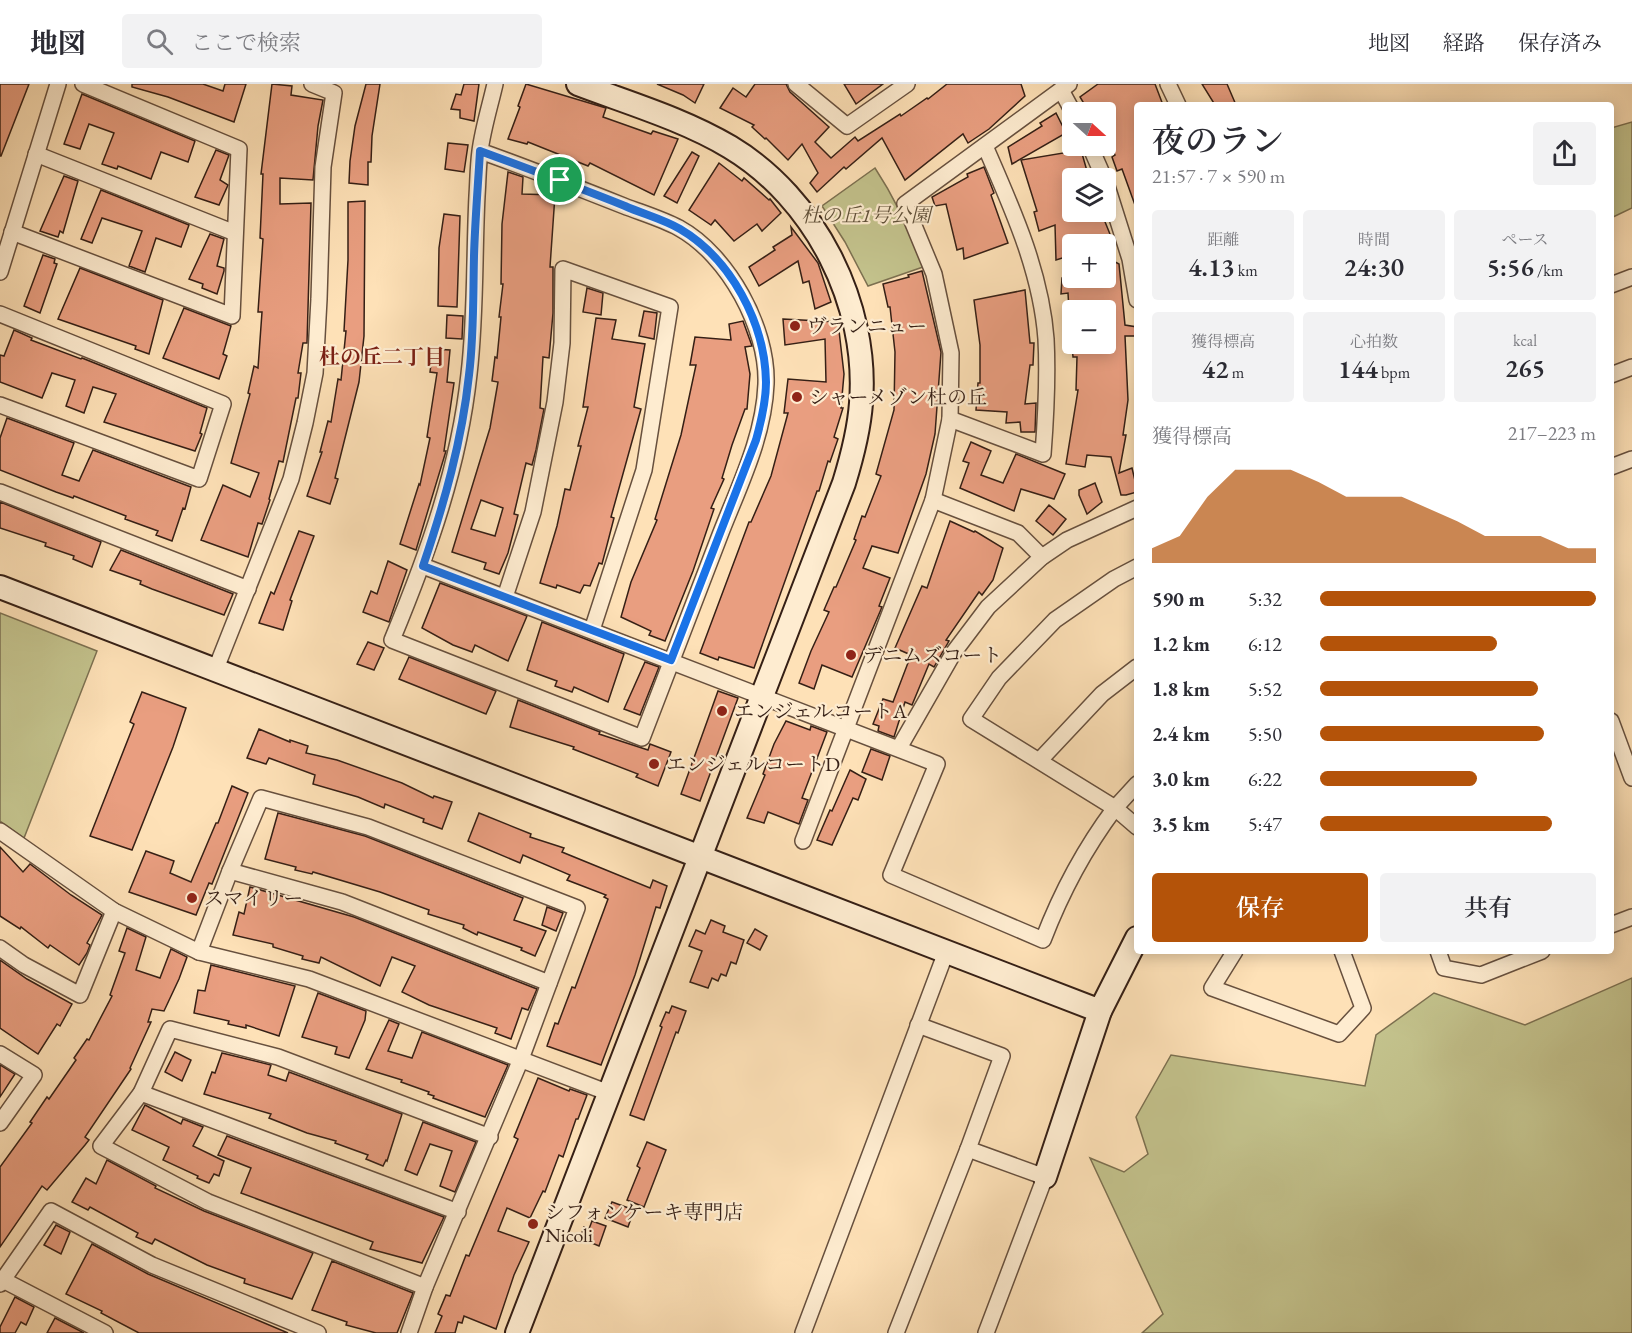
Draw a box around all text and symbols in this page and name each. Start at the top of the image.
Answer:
search box [122,14,542,68]
text: 地図 [30,25,86,61]
icon: search [143,25,176,58]
text: ここで検索 [191,28,301,57]
text: 地図 [1368,29,1410,56]
text: 経路 [1443,29,1485,56]
text: 保存済み [1518,29,1602,56]
north arrow [1062,102,1116,156]
map controls [1062,102,1116,354]
text: 夜のラン [1152,119,1284,162]
button: share [1533,122,1596,185]
pin [534,154,585,205]
icon: arrive [543,163,576,196]
text: 21:57 · 7 × 590 m [1152,163,1285,189]
button: layers [1062,168,1116,222]
park label: 杜の丘1号公園 [801,202,934,228]
text: 距離 [1207,229,1239,250]
text: 時間 [1358,229,1390,250]
text: ペース [1501,229,1549,250]
button: + [1062,234,1116,288]
text: 4.13 [1188,250,1235,284]
text: 24:30 [1344,250,1404,284]
text: 5:56 [1487,250,1534,284]
text: km [1235,260,1258,281]
text: /km [1534,260,1563,281]
button: − [1062,300,1116,354]
place label: ヴランニュー [807,313,927,339]
marker: ヴランニュー [788,319,802,333]
text: kcal [1513,330,1537,351]
text: 獲得標高 [1191,331,1255,352]
text: 心拍数 [1350,331,1398,352]
district label: 杜の丘二丁目 [319,343,445,370]
text: 265 [1505,351,1545,385]
text: 42 [1202,352,1229,386]
text: 144 [1338,352,1378,386]
text: m [1229,362,1244,383]
text: bpm [1378,362,1410,383]
place label: シャーメゾン杜の丘 [809,384,987,410]
marker: シャーメゾン杜の丘 [790,390,804,404]
text: 217–223 m [1508,420,1596,446]
text: 獲得標高 [1152,423,1232,449]
text: 590 m [1152,586,1205,612]
text: 5:32 [1248,586,1282,612]
text: 1.2 km [1152,631,1210,657]
text: 6:12 [1248,631,1282,657]
place label: デニムズコート [863,642,1002,668]
marker: デニムズコート [844,648,858,662]
text: 1.8 km [1152,676,1210,702]
text: 5:52 [1248,676,1282,702]
place label: エンジェルコートA [734,698,907,724]
marker: エンジェルコートA [715,704,729,718]
text: 2.4 km [1152,721,1210,747]
text: 5:50 [1248,721,1282,747]
place label: エンジェルコートD [666,751,840,777]
marker: エンジェルコートD [647,757,661,771]
text: 3.0 km [1152,766,1210,792]
text: 6:22 [1248,766,1282,792]
text: 3.5 km [1152,811,1210,837]
text: 5:47 [1248,811,1282,837]
button: 保存 [1152,873,1368,942]
button: 共有 [1380,873,1596,942]
place label: スマイリー [204,885,303,911]
marker: スマイリー [185,891,199,905]
place label: シフォンケーキ専門店 Nicoli [545,1199,744,1248]
marker: シフォンケーキ専門店 Nicoli [526,1217,540,1231]

